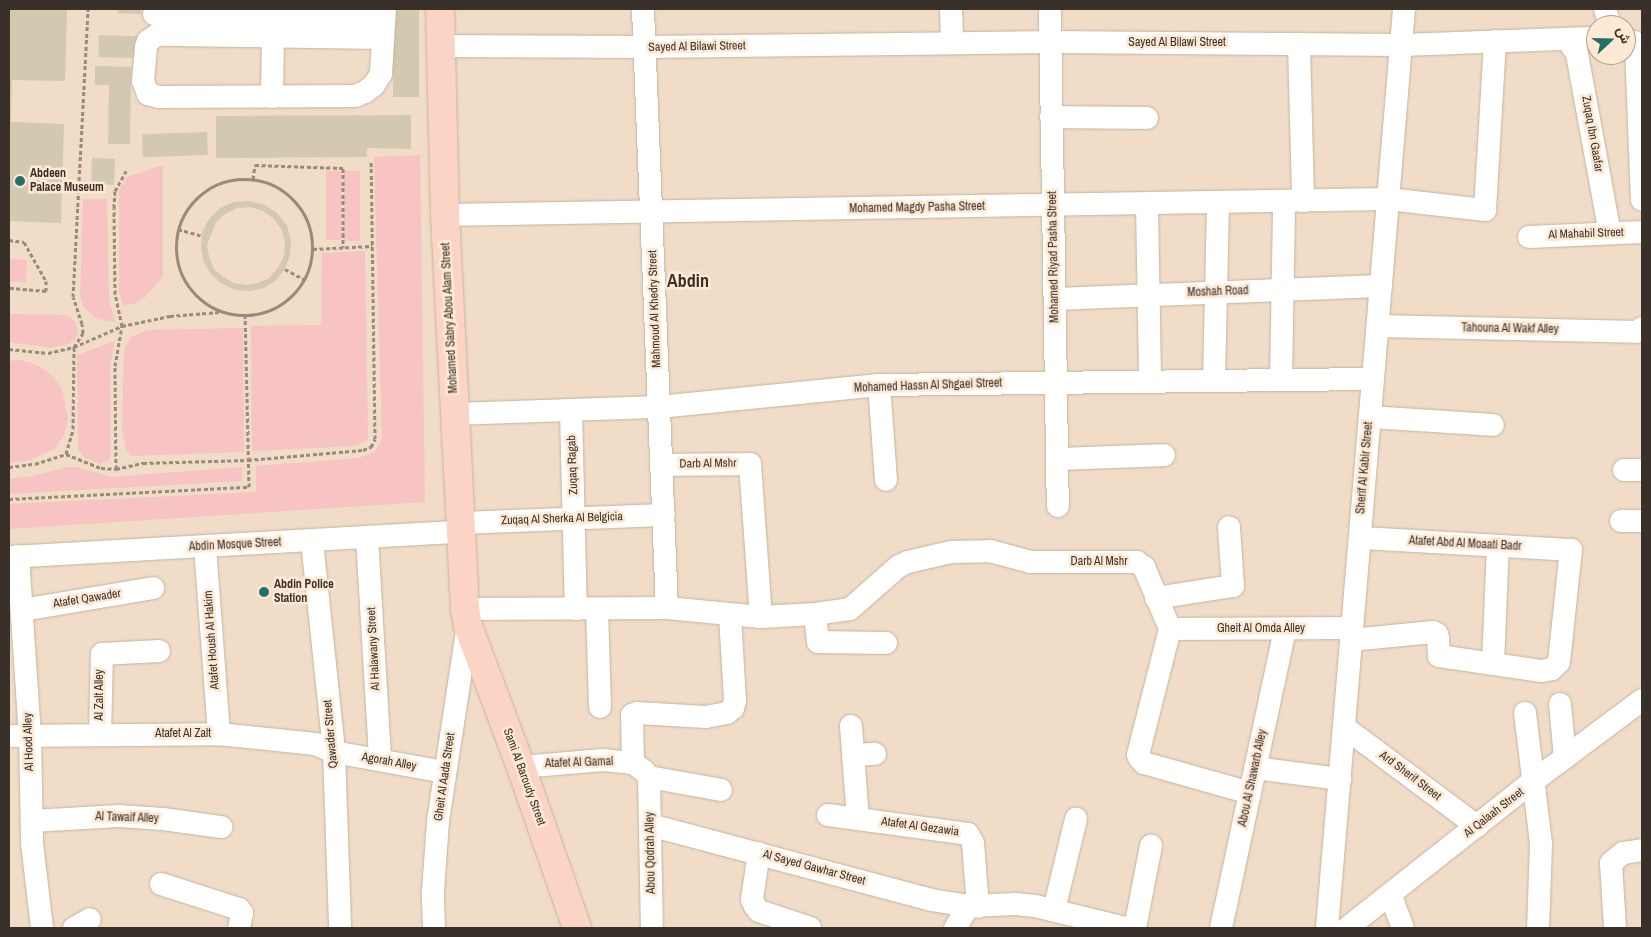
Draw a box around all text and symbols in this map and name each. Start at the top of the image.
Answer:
north arrow [1586,15,1636,65]
text: ش [1613,24,1635,46]
street label: Sayed Al Bilawi Street [1128,36,1226,50]
street label: Sayed Al Bilawi Street [648,39,746,55]
street label: Zuqaq Ibn Gaafar [1578,95,1606,173]
place label: Abdeen Palace Museum [30,167,104,195]
marker: Abdeen Palace Museum [14,175,26,187]
street label: Mohamed Riyad Pasha Street [1046,191,1062,323]
street label: Mohamed Magdy Pasha Street [849,200,985,216]
street label: Al Mahabil Street [1548,225,1624,243]
street label: Mohamed Sabry Abou Alam Street [439,242,461,394]
street label: Mahmoud Al Khedry Street [646,250,664,368]
district label: Abdin [667,270,709,292]
street label: Moshah Road [1187,284,1249,300]
street label: Tahouna Al Wakf Alley [1461,321,1559,337]
street label: Mohamed Hassn Al Shgaei Street [853,376,1003,396]
street label: Sherif Al Kabir Street [1354,421,1376,515]
street label: Zuqaq Ragab [565,435,581,495]
street label: Darb Al Mshr [679,456,737,472]
street label: Zuqaq Al Sherka Al Belgicia [500,510,624,528]
street label: Atafet Abd Al Moaati Badr [1408,534,1522,554]
street label: Abdin Mosque Street [188,535,282,555]
street label: Darb Al Mshr [1070,555,1128,569]
place label: Abdin Police Station [274,578,334,606]
marker: Abdin Police Station [258,586,270,598]
street label: Atafet Qawader [52,587,122,611]
street label: Atafet Housh Al Hakim [201,590,223,690]
street label: Al Halawany Street [365,607,383,691]
street label: Gheit Al Omda Alley [1216,622,1306,636]
street label: Al Zalt Alley [93,669,107,721]
street label: Qawader Street [321,699,341,769]
street label: Al Hood Alley [21,712,37,772]
street label: Sami Al Baroudy Street [500,726,548,828]
street label: Atafet Al Zalt [155,727,211,741]
street label: Abou Al Shawarb Alley [1236,728,1270,828]
street label: Gheit Al Aada Street [432,731,458,823]
street label: Ard Sherif Street [1376,748,1444,804]
street label: Agorah Alley [360,750,418,774]
street label: Atafet Al Gamal [544,755,614,771]
street label: Al Qalaah Street [1461,785,1527,841]
street label: Al Tawaif Alley [95,810,159,826]
street label: Abou Qodrah Alley [643,812,659,894]
street label: Atafet Al Gezawia [880,814,960,840]
street label: Al Sayed Gawhar Street [761,847,867,889]

